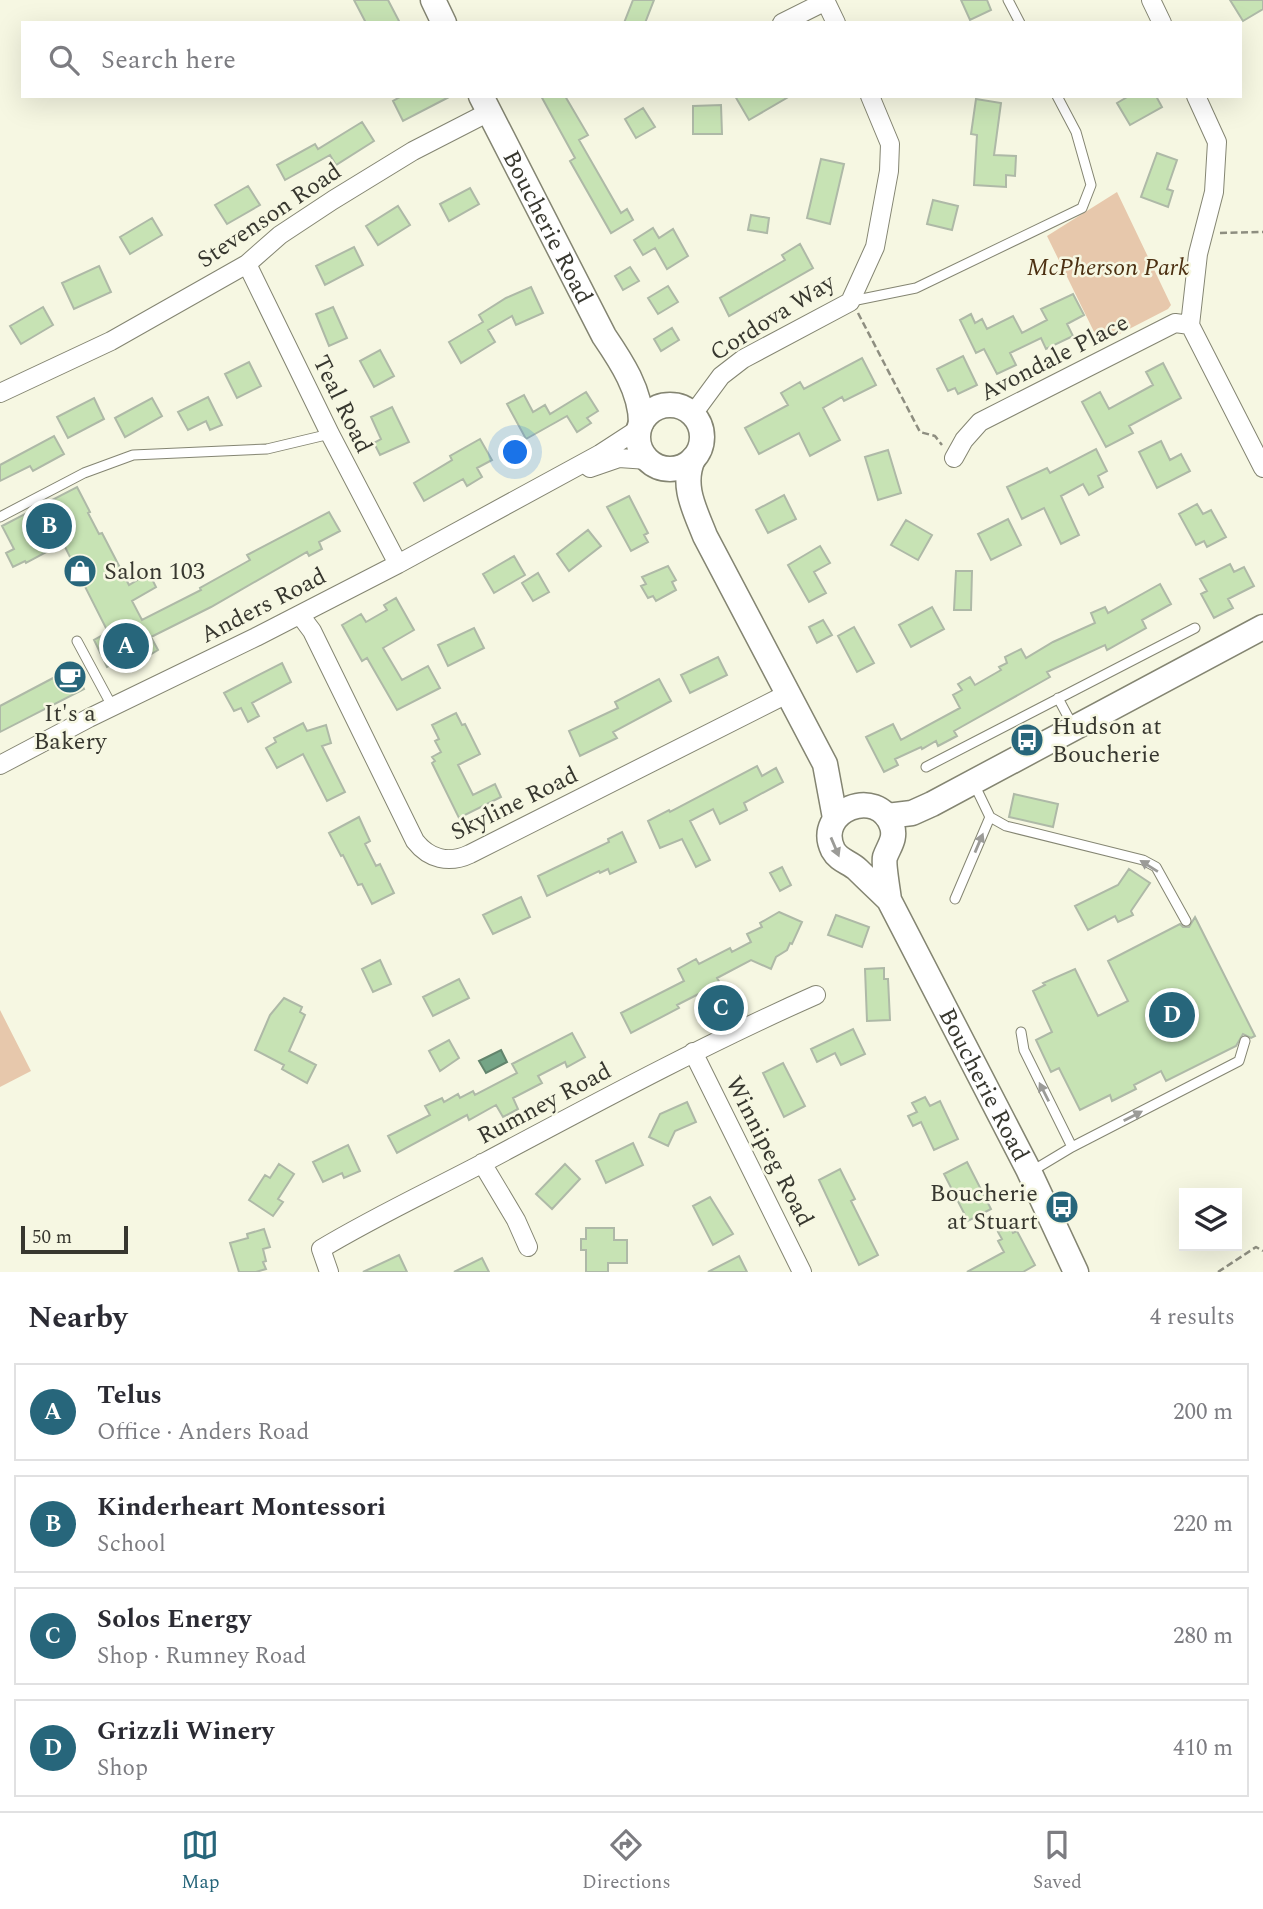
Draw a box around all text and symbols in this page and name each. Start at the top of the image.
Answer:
search box [21,21,1242,98]
text: Search here [101,40,236,80]
icon: search [45,41,83,79]
street label: Boucherie Road [493,144,602,310]
street label: Stevenson Road [190,154,349,278]
park label: McPherson Park [1027,250,1189,286]
street label: Cordova Way [703,264,843,371]
street label: Avondale Place [974,305,1135,411]
street label: Teal Road [303,349,381,460]
your location [498,435,532,469]
pin: B [26,500,72,552]
shop icon: Salon 103 [61,552,99,590]
place label: Salon 103 [104,554,205,590]
street label: Anders Road [194,559,333,653]
pin: A [103,620,149,672]
cafe icon: It's a Bakery [51,658,89,696]
place label: It's a Bakery [34,696,108,760]
place label: Hudson at Boucherie [1052,709,1162,773]
bus stop icon: Hudson at Boucherie [1008,721,1046,759]
street label: Skyline Road [445,757,584,850]
one-way arrow [973,833,985,853]
one-way arrow [829,837,840,858]
one-way arrow [1139,859,1159,872]
pin: C [698,982,744,1034]
pin: D [1149,989,1195,1041]
street label: Boucherie Road [929,1002,1038,1168]
street label: Rumney Road [471,1053,618,1154]
street label: Winnipeg Road [716,1070,823,1233]
one-way arrow [1039,1082,1050,1102]
one-way arrow [1123,1110,1143,1121]
place label: Boucherie at Stuart [930,1176,1038,1240]
bus stop icon: Boucherie at Stuart [1043,1188,1081,1226]
map controls [1179,1188,1242,1251]
button: layers [1179,1188,1242,1251]
scale bar [21,1223,128,1255]
text: 50 m [32,1223,72,1252]
text: Nearby [28,1295,127,1341]
text: 4 results [1150,1300,1235,1335]
text: Telus [97,1375,162,1415]
text: A [44,1395,62,1430]
text: 200 m [1173,1395,1233,1430]
text: Office · Anders Road [97,1415,309,1450]
text: Kinderheart Montessori [97,1487,386,1527]
text: B [45,1507,61,1542]
text: 220 m [1173,1507,1233,1542]
text: School [97,1527,166,1562]
text: Solos Energy [97,1599,251,1639]
text: C [45,1619,61,1654]
text: 280 m [1173,1619,1233,1654]
text: Shop · Rumney Road [97,1639,306,1674]
text: Grizzli Winery [97,1711,274,1751]
text: D [44,1731,62,1766]
text: 410 m [1173,1731,1233,1766]
text: Shop [97,1751,148,1786]
tab: Map [181,1826,220,1897]
tab: Directions [582,1826,671,1897]
tab: Saved [1033,1826,1082,1897]

